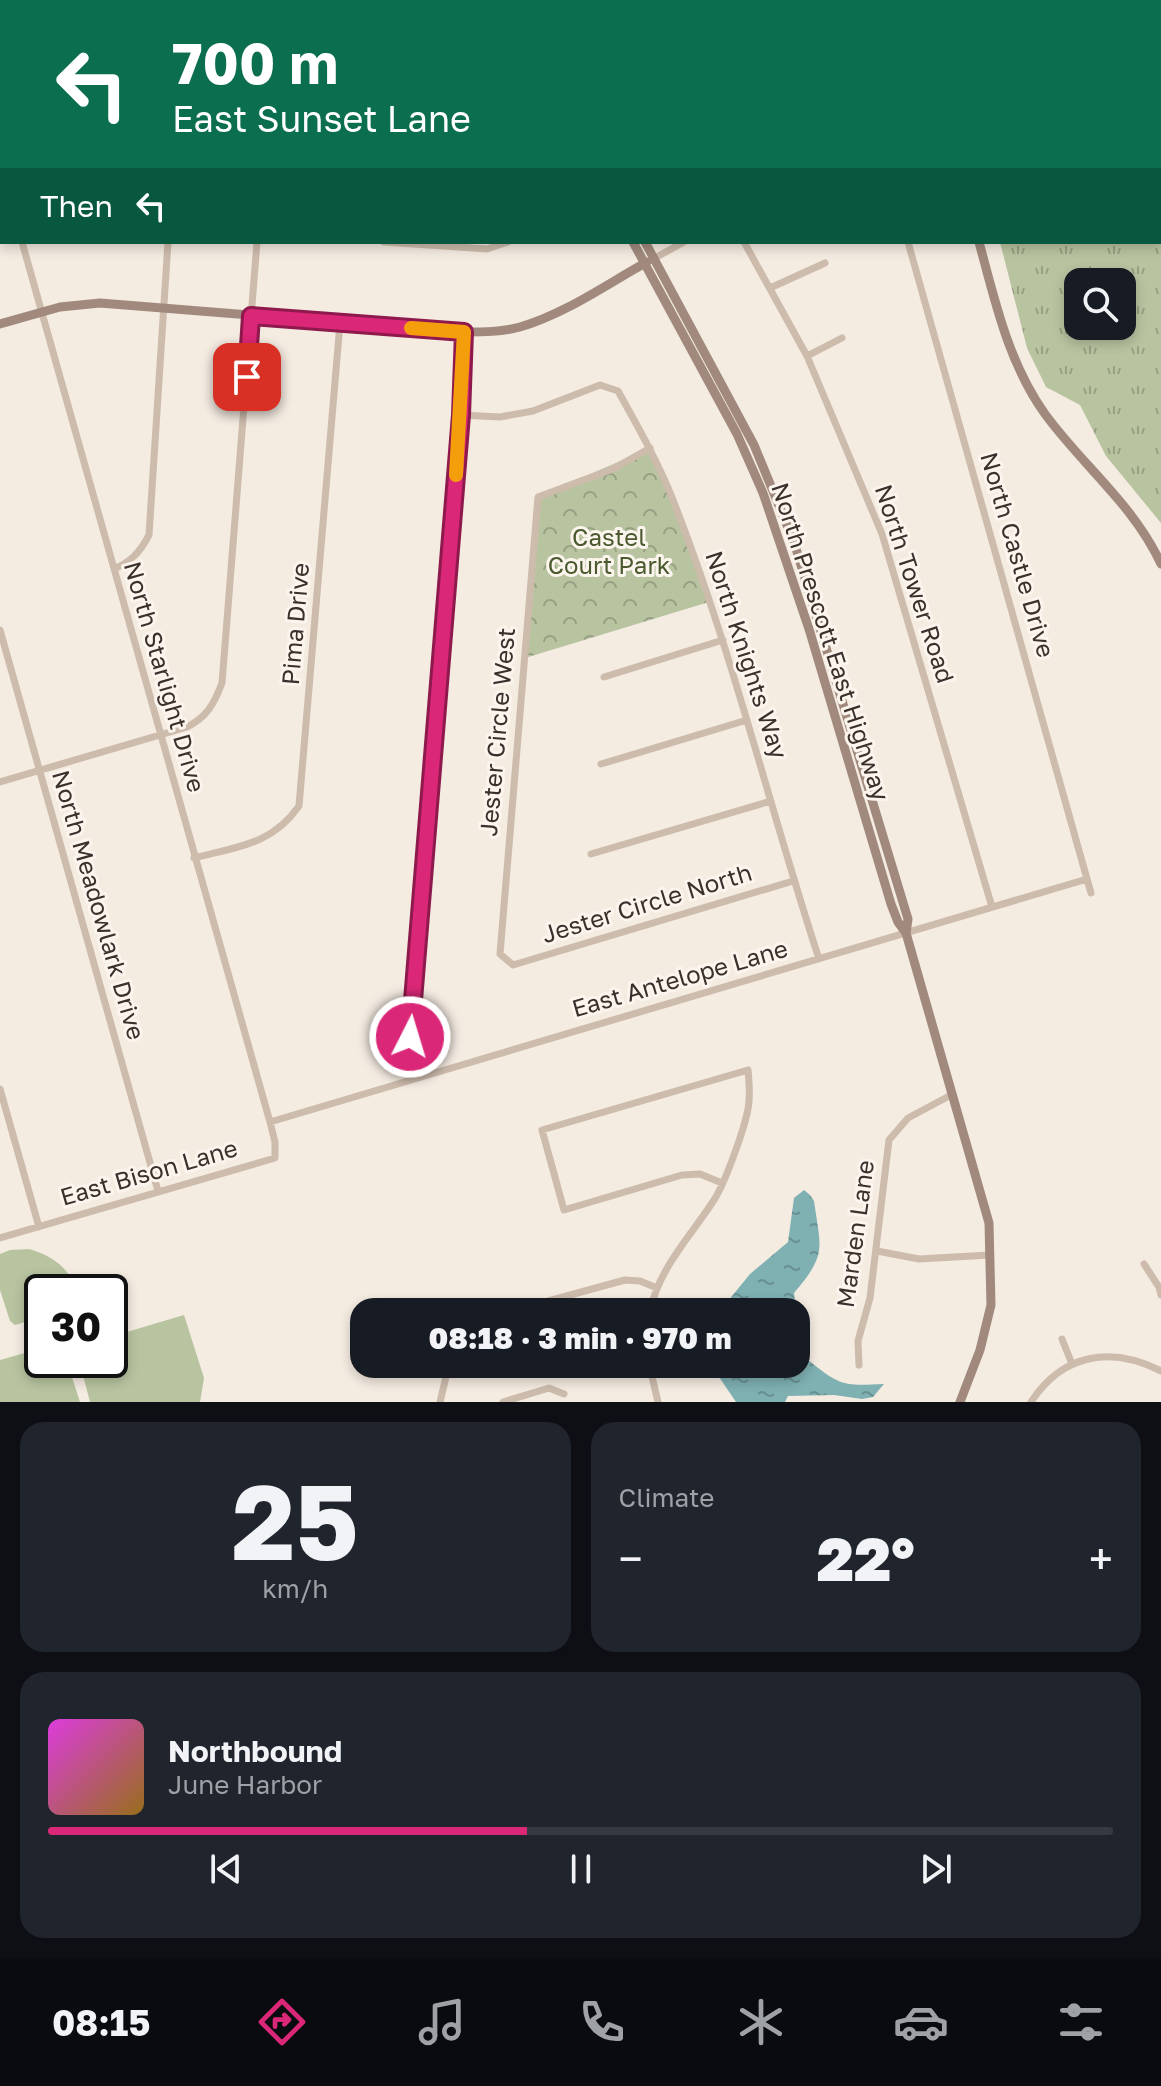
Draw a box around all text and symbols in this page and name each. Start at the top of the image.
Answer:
text: 700 m [172,29,338,96]
icon: left [40,32,144,136]
text: East Sunset Lane [172,97,471,140]
icon: left [129,184,173,228]
text: Then [40,188,113,224]
map controls [1064,268,1136,340]
button: search [1064,268,1136,340]
pin [213,343,281,411]
icon: arrive [225,355,269,399]
street label: North Castle Drive [975,449,1062,660]
street label: North Prescott East Highway [766,479,897,804]
street label: North Tower Road [870,481,961,686]
park label: Castel Court Park [548,522,670,579]
street label: North Knights Way [700,547,795,762]
street label: North Starlight Drive [119,558,212,795]
street label: Pima Drive [275,562,314,686]
street label: Jester Circle West [473,626,520,837]
street label: North Meadowlark Drive [47,767,152,1043]
street label: Jester Circle North [538,857,755,948]
street label: East Antelope Lane [568,933,791,1022]
position arrow [368,995,452,1079]
street label: East Bison Lane [57,1132,240,1211]
street label: Marden Lane [830,1158,879,1310]
speed limit sign: 30 [24,1274,128,1378]
text: 08:18 · 3 min · 970 m [428,1320,732,1356]
text: 25 [232,1458,359,1583]
text: Climate [619,1482,714,1513]
text: 22° [817,1522,915,1594]
text: − [619,1532,643,1585]
text: + [1089,1532,1113,1585]
text: km/h [262,1573,328,1604]
text: Northbound [168,1733,342,1769]
text: June Harbor [168,1769,322,1800]
icon: previous [204,1847,248,1891]
icon: pause [559,1847,603,1891]
icon: next [914,1847,958,1891]
icon: directions [254,1994,310,2050]
icon: music [414,1994,470,2050]
icon: phone [574,1994,630,2050]
icon: climate [733,1994,789,2050]
icon: car [893,1994,949,2050]
icon: filters [1053,1994,1109,2050]
text: 08:15 [52,2001,150,2044]

